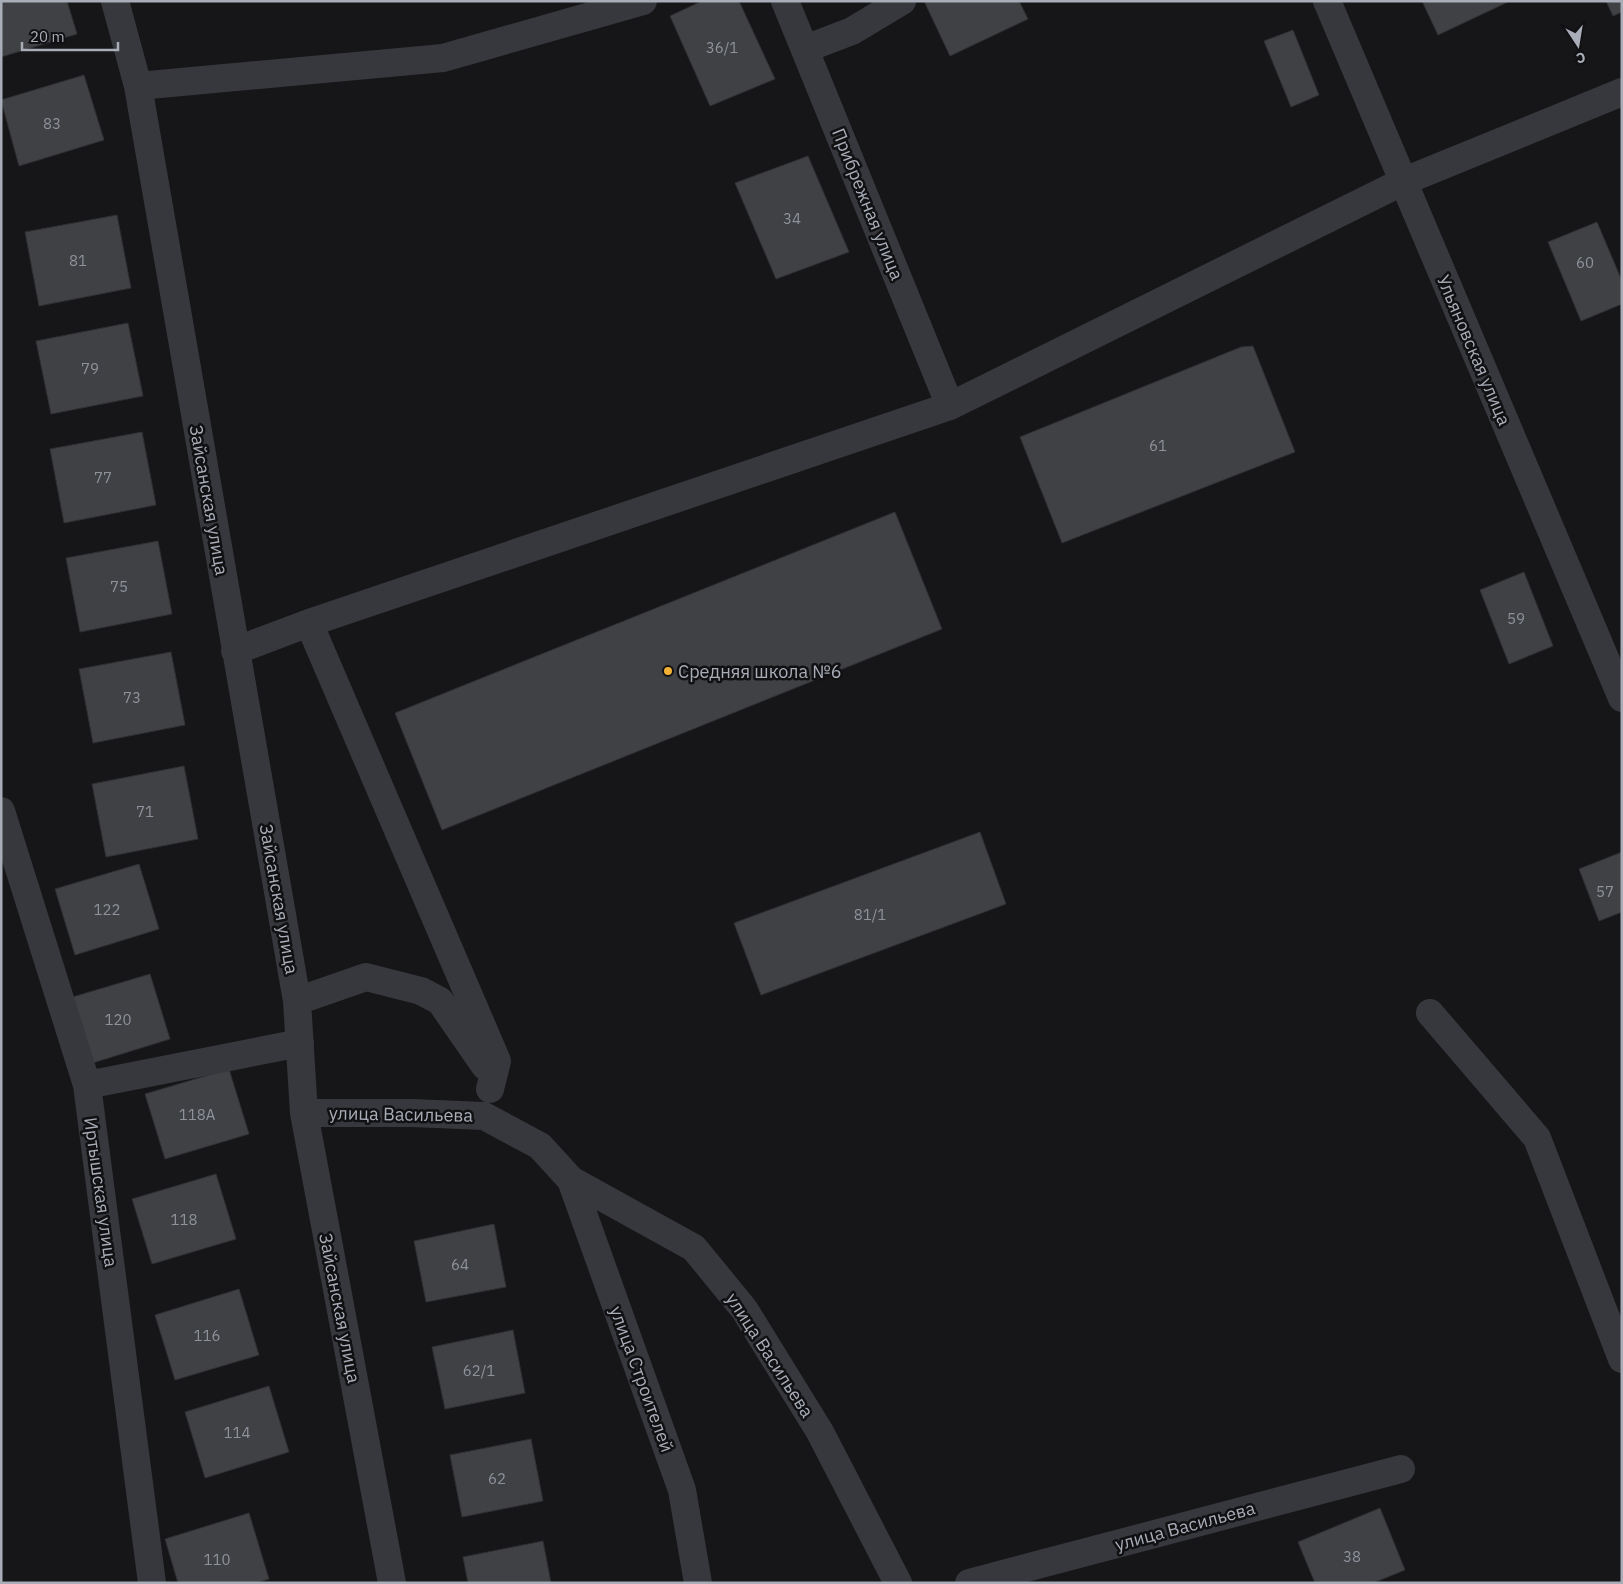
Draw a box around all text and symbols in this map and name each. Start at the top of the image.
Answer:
scale bar [22,20,119,52]
north arrow [1553,20,1603,70]
text: 20 m [30,27,65,46]
house number: 36/1 [706,38,738,57]
text: С [1574,48,1587,67]
house number: 83 [43,114,61,133]
street label: Прибрежная улица [827,125,909,284]
house number: 34 [783,209,801,228]
house number: 81 [69,251,87,270]
house number: 60 [1576,253,1594,272]
street label: Ульяновская улица [1432,271,1516,429]
house number: 79 [81,359,99,378]
street label: Зайсанская улица [184,423,234,577]
house number: 61 [1149,436,1167,455]
house number: 77 [94,468,112,487]
house number: 75 [110,577,128,596]
house number: 59 [1507,609,1525,628]
place label: Средняя школа №6 [678,660,842,683]
marker: Средняя школа №6 [662,665,674,677]
house number: 73 [123,688,141,707]
house number: 71 [136,802,154,821]
street label: Зайсанская улица [254,822,304,976]
house number: 57 [1596,882,1614,901]
house number: 122 [93,900,121,919]
house number: 81/1 [854,905,886,924]
house number: 120 [104,1010,132,1029]
street label: улица Васильева [329,1101,474,1127]
house number: 118А [179,1105,216,1124]
street label: Иртышская улица [79,1116,123,1269]
house number: 118 [170,1210,198,1229]
street label: Зайсанская улица [314,1231,366,1385]
house number: 64 [451,1255,469,1274]
street label: улица Васильева [721,1288,819,1422]
street label: улица Строителей [605,1303,679,1455]
house number: 116 [193,1326,221,1345]
house number: 62/1 [463,1361,495,1380]
house number: 114 [223,1423,251,1442]
house number: 62 [488,1469,506,1488]
street label: улица Васильева [1112,1496,1258,1556]
house number: 38 [1343,1547,1361,1566]
house number: 110 [203,1550,231,1569]

